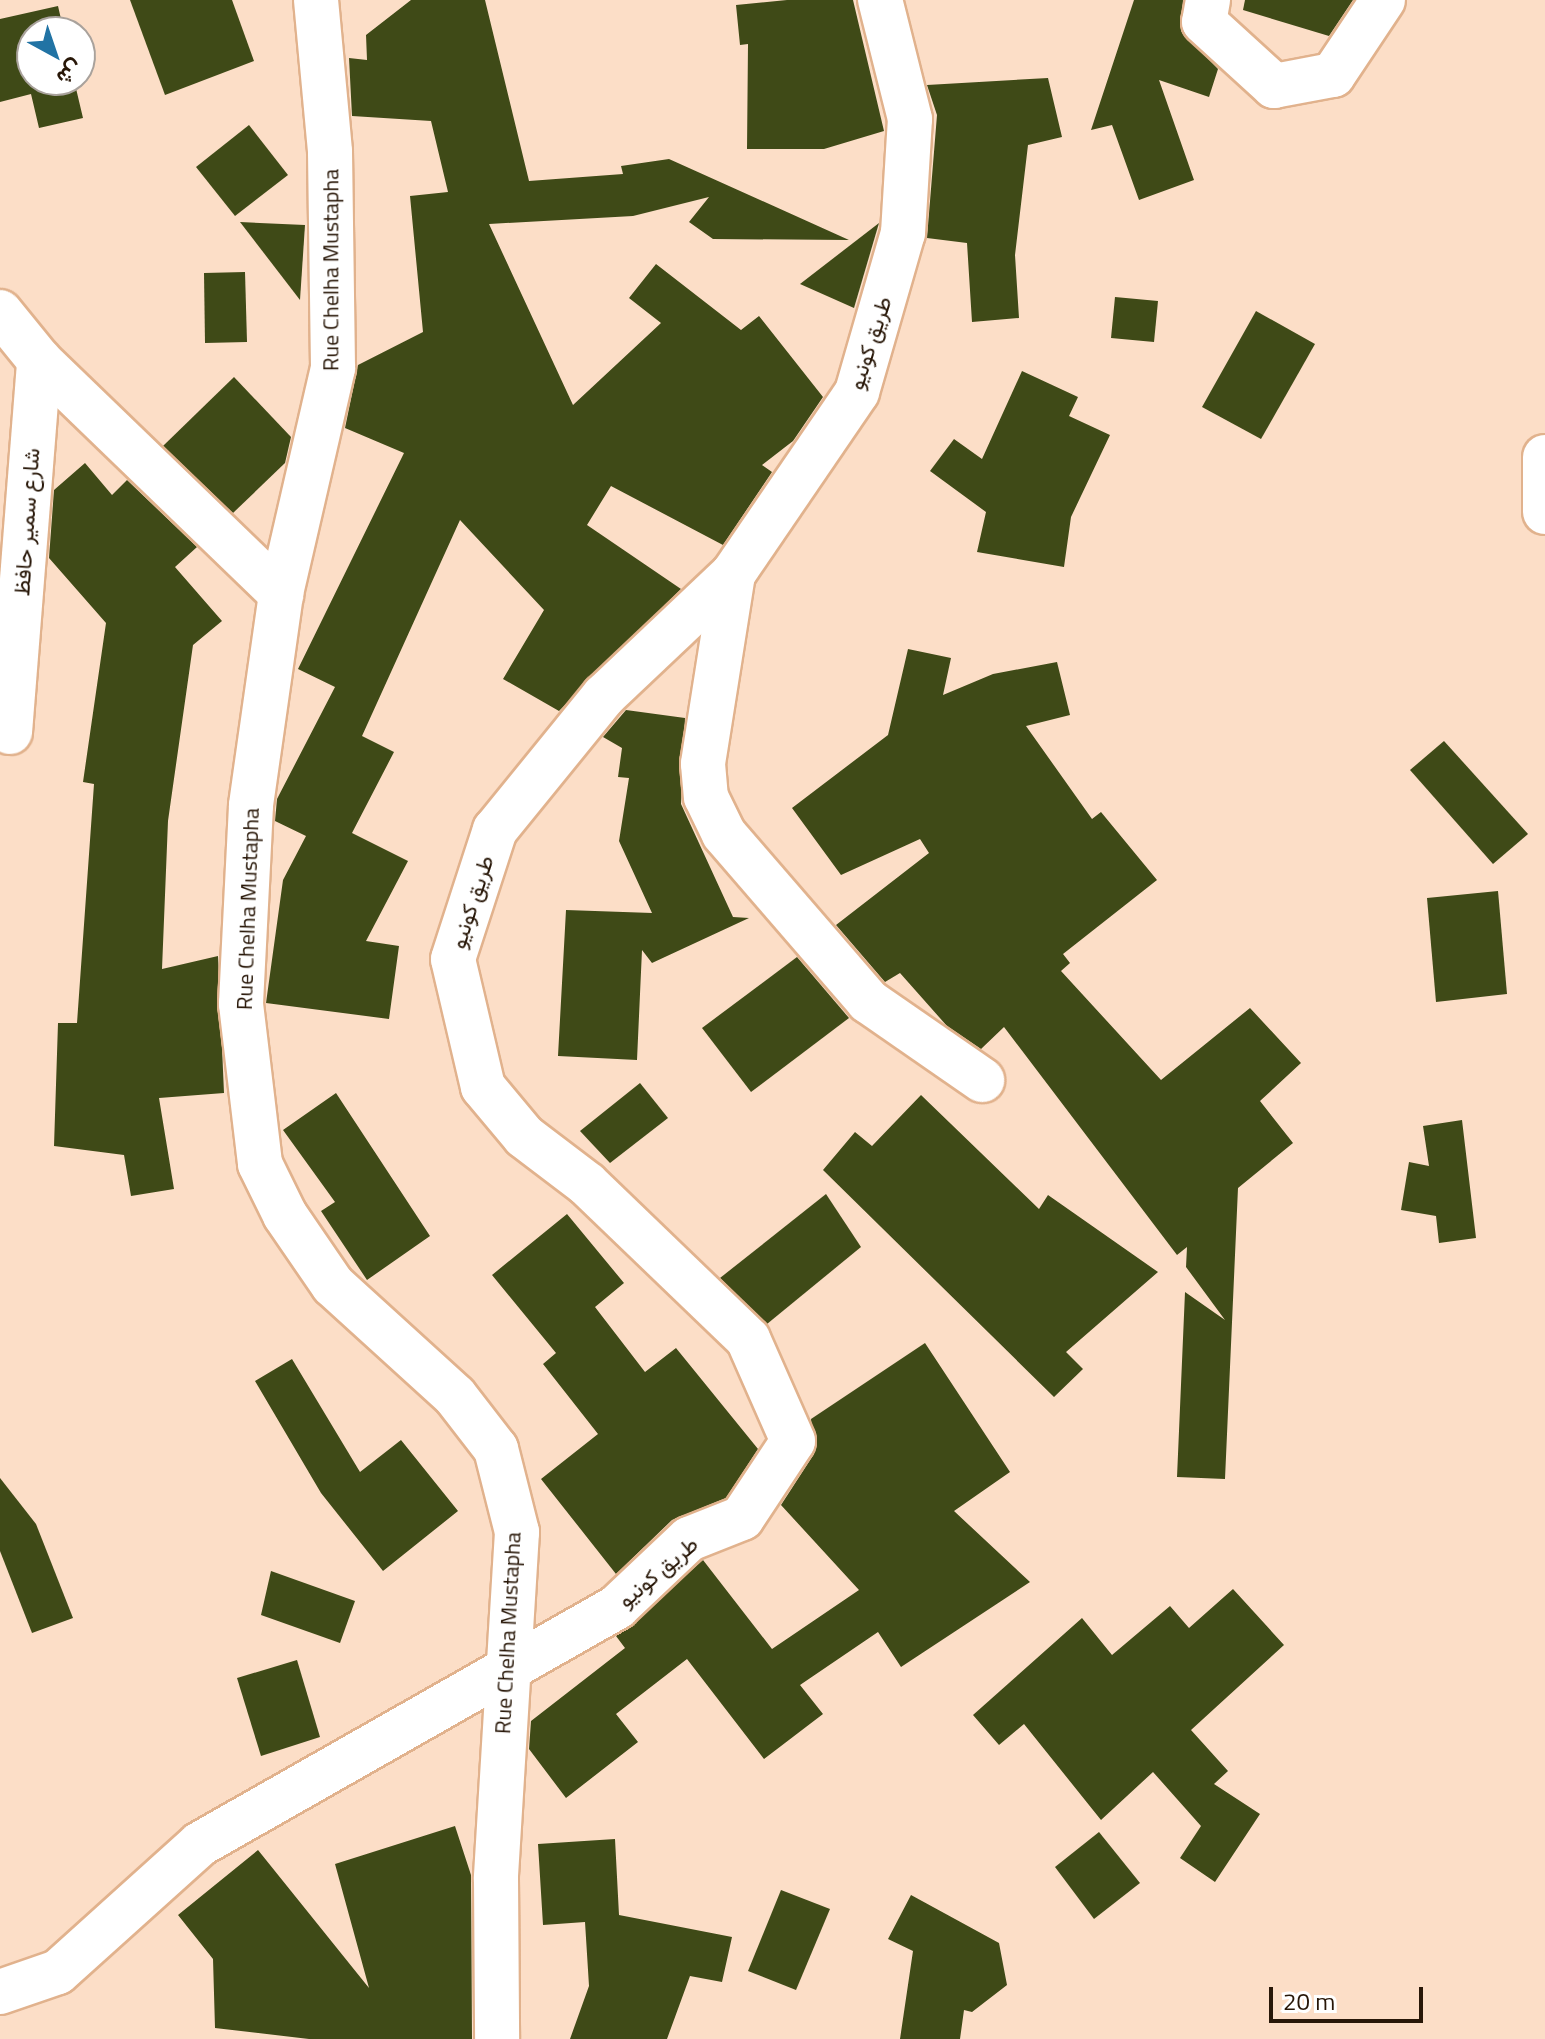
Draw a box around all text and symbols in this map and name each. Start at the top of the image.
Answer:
north arrow [16,16,96,96]
text: ش [49,51,91,94]
street label: Rue Chelha Mustapha [318,169,344,371]
street label: طريق كونيو [843,293,897,393]
street label: شارع سمير حافظ [9,447,45,597]
street label: Rue Chelha Mustapha [231,807,265,1011]
street label: طريق كونيو [445,852,499,952]
street label: Rue Chelha Mustapha [490,1531,526,1735]
street label: طريق كونيو [613,1531,703,1613]
scale bar [1273,1971,1427,2021]
text: 20 m [1283,1983,1335,2019]

